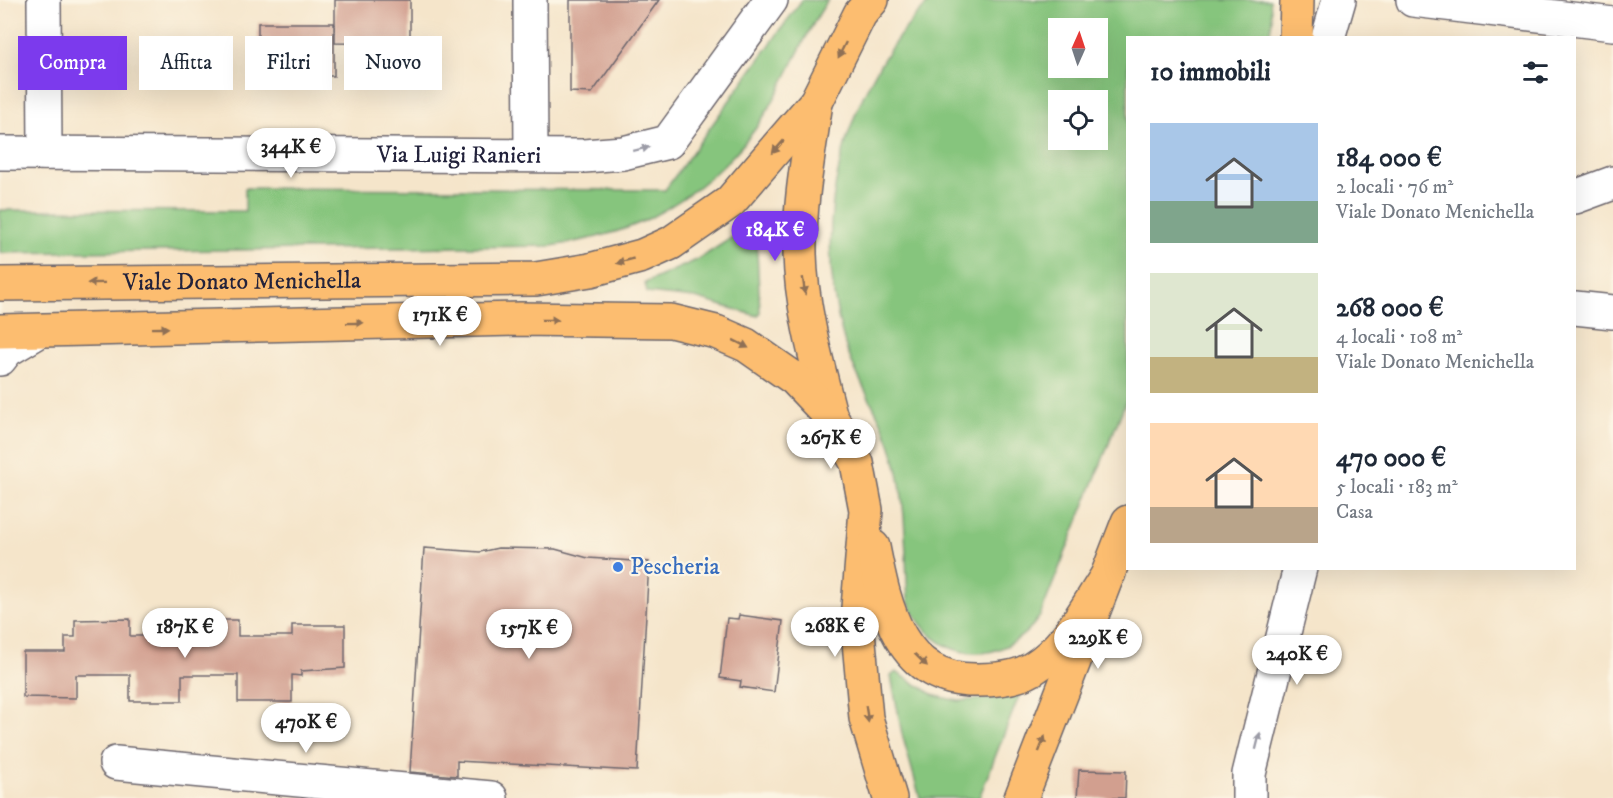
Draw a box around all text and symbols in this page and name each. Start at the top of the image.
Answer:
north arrow [1048,18,1108,78]
map controls [1048,18,1108,150]
chip: Compra [18,36,127,90]
chip: Affitta [139,36,233,90]
chip: Filtri [245,36,332,90]
chip: Nuovo [344,36,442,90]
one-way arrow [838,41,847,58]
text: 10 immobili [1150,56,1271,89]
icon: filters [1519,56,1552,89]
button: locate [1048,90,1108,150]
pin: 344K € [242,128,340,179]
text: 344K € [261,135,321,160]
one-way arrow [772,139,785,154]
street label: Via Luigi Ranieri [376,140,541,171]
text: 184 000 € [1336,142,1442,175]
one-way arrow [632,143,651,153]
icon: home [1198,147,1270,219]
text: 2 locali · 76 m² [1336,175,1454,200]
text: Viale Donato Menichella [1336,200,1534,225]
pin: 184K € [726,211,824,262]
text: 184K € [746,218,804,243]
one-way arrow [615,256,634,266]
street label: Viale Donato Menichella [122,266,362,298]
one-way arrow [799,276,809,295]
one-way arrow [86,278,105,288]
text: 268 000 € [1336,292,1444,325]
pin: 171K € [391,296,489,347]
icon: home [1198,297,1270,369]
text: 171K € [412,303,468,328]
one-way arrow [541,315,560,325]
one-way arrow [346,319,365,328]
one-way arrow [151,323,170,333]
text: 4 locali · 108 m² [1336,325,1462,350]
one-way arrow [733,339,750,349]
text: Viale Donato Menichella [1336,350,1534,375]
pin: 267K € [782,419,880,470]
text: 267K € [801,426,861,451]
text: 470 000 € [1336,442,1446,475]
icon: home [1198,447,1270,519]
text: 5 locali · 183 m² [1336,475,1458,500]
text: Casa [1336,500,1373,525]
place label: Pescheria [630,552,720,582]
marker: Pescheria [611,560,625,574]
pin: 268K € [786,607,884,658]
pin: 187K € [136,608,234,659]
pin: 157K € [480,609,578,660]
text: 268K € [805,614,865,639]
text: 187K € [156,615,214,640]
text: 157K € [500,616,558,641]
pin: 229K € [1049,619,1147,670]
text: 229K € [1068,626,1128,651]
pin: 240K € [1248,635,1346,686]
text: 240K € [1266,642,1328,667]
one-way arrow [913,653,928,667]
pin: 470K € [257,703,355,754]
one-way arrow [862,705,871,724]
text: 470K € [275,710,337,735]
one-way arrow [1253,731,1263,750]
one-way arrow [1038,734,1048,752]

